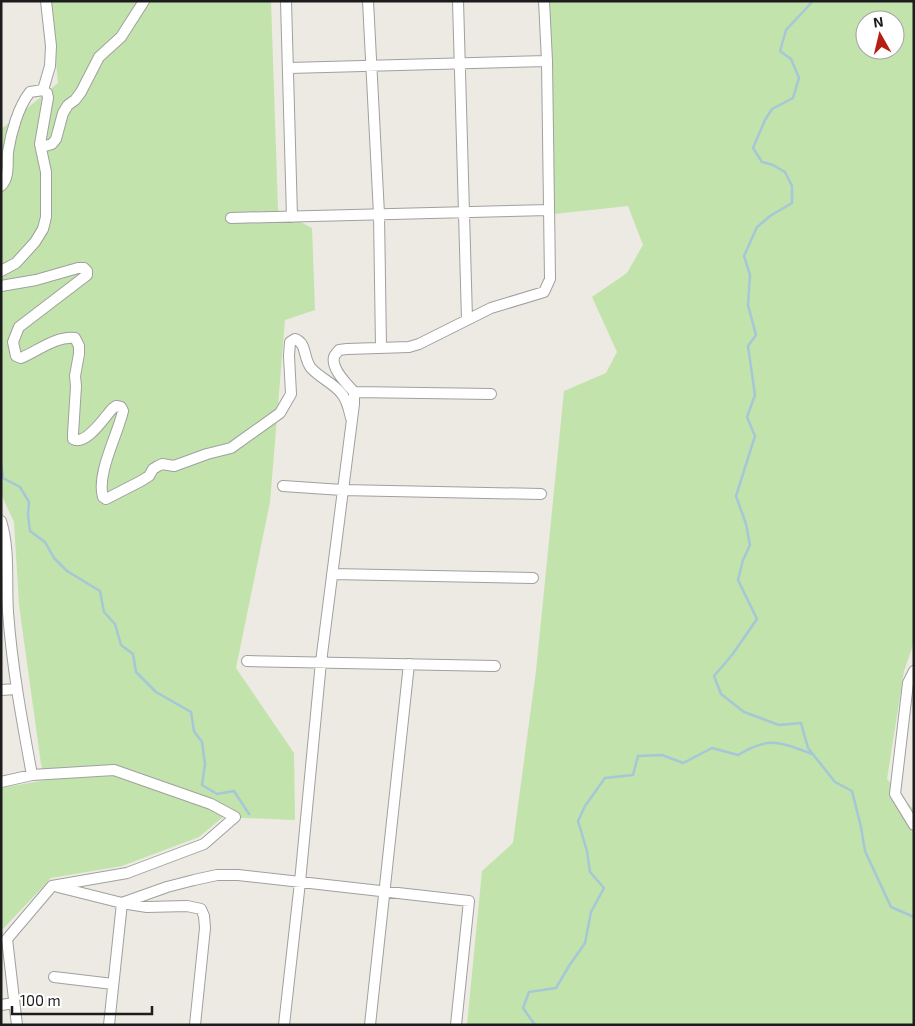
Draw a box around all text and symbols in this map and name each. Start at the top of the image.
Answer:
north arrow [855,10,905,60]
text: N [872,13,884,31]
scale bar [12,984,152,1016]
text: 100 m [20,991,61,1009]

